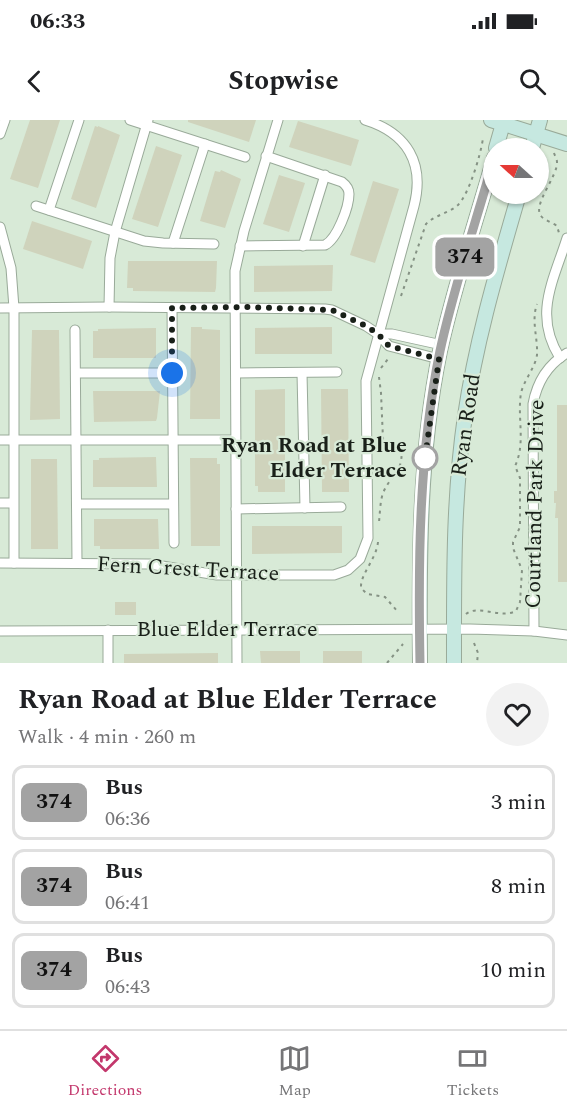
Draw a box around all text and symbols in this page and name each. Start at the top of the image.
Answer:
text: 06:33 [30,5,85,38]
text: Stopwise [228,60,339,102]
icon: back [18,65,51,98]
icon: search [516,65,549,98]
north arrow [483,138,549,204]
map controls [483,138,549,204]
line badge: 374 [430,238,500,276]
text: 374 [447,241,483,273]
your location [157,358,187,388]
street label: Ryan Road [442,371,490,479]
street label: Courtland Park Drive [517,399,553,609]
place label: Ryan Road at Blue Elder Terrace [221,429,407,487]
marker: Ryan Road at Blue Elder Terrace [412,445,438,471]
street label: Fern Crest Terrace [96,548,280,590]
street label: Blue Elder Terrace [136,613,318,646]
text: Ryan Road at Blue Elder Terrace [18,678,437,721]
button: heart [486,683,549,746]
text: Walk · 4 min · 260 m [18,722,196,752]
text: Bus [105,771,143,804]
text: 374 [36,786,72,818]
text: 3 min [491,786,546,819]
text: 06:36 [105,804,150,834]
text: Bus [105,855,143,888]
text: 374 [36,870,72,902]
text: 8 min [491,870,546,903]
text: 06:41 [105,888,150,918]
text: Bus [105,939,143,972]
text: 374 [36,954,72,986]
text: 10 min [480,954,546,987]
text: 06:43 [105,972,150,1002]
tab: Directions [68,1042,143,1102]
tab: Map [278,1042,311,1102]
tab: Tickets [447,1042,499,1102]

